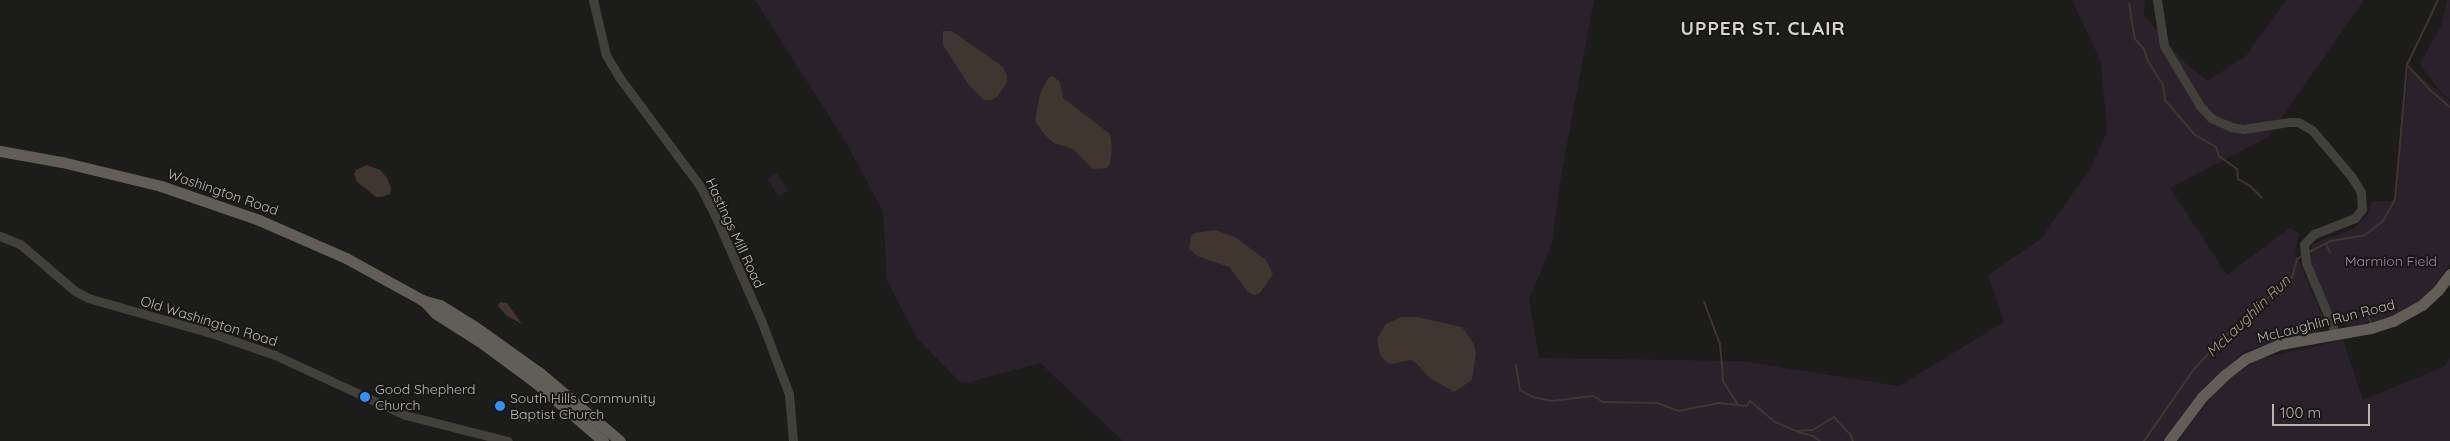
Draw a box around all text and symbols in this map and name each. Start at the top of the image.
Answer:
district label: UPPER ST. CLAIR [1679,18,1847,40]
street label: Washington Road [165,165,281,219]
street label: Hastings Mill Road [702,175,768,291]
park label: Marmion Field [2345,253,2437,269]
water label: McLaughlin Run [2202,271,2294,361]
street label: Old Washington Road [139,292,279,350]
street label: McLaughlin Run Road [2256,296,2396,346]
place label: Good Shepherd Church [375,381,476,414]
place label: South Hills Community Baptist Church [510,390,656,422]
marker: Good Shepherd Church [359,391,371,403]
scale bar [2275,394,2372,426]
marker: South Hills Community Baptist Church [494,400,506,412]
text: 100 m [2280,403,2321,422]

